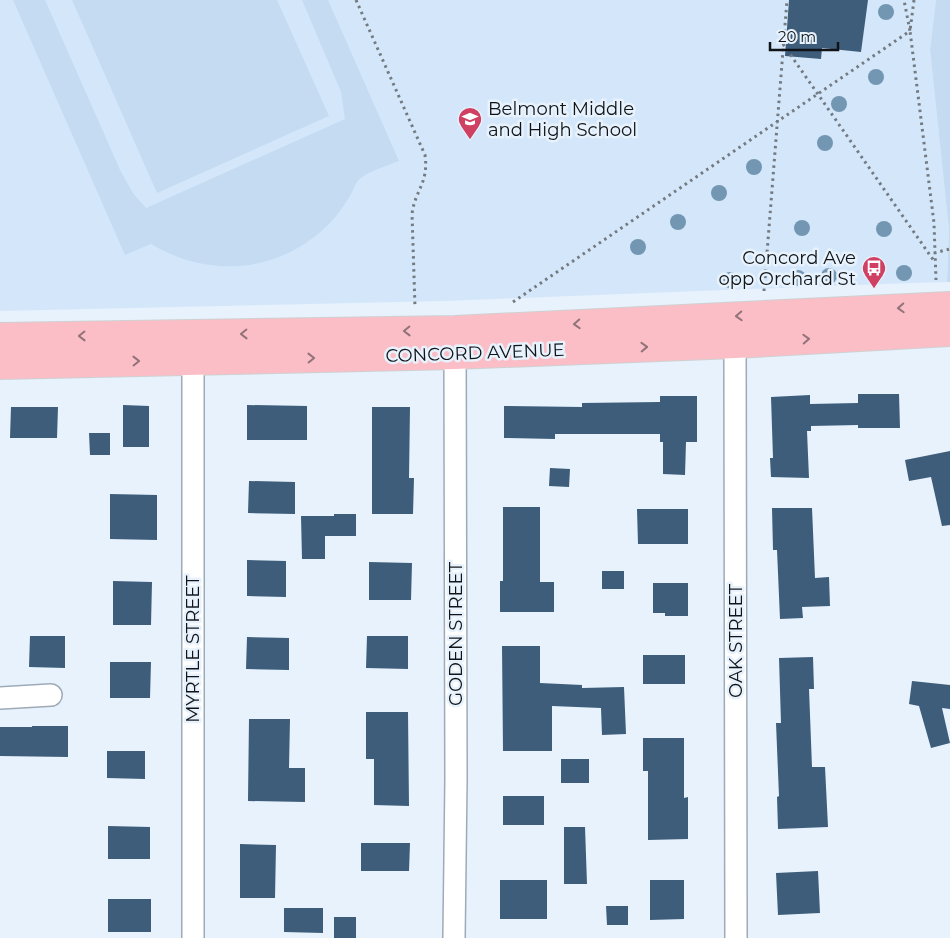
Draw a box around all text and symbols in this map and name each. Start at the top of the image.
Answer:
scale bar [770,20,838,52]
text: 20 m [778,27,816,46]
place label: Belmont Middle and High School [488,98,637,141]
school or university icon: Belmont Middle and High School [457,106,483,140]
place label: Concord Ave opp Orchard St [718,247,856,290]
bus stop icon: Concord Ave opp Orchard St [861,255,887,289]
one-way arrow [897,303,905,313]
one-way arrow [735,311,742,321]
one-way arrow [572,319,580,330]
one-way arrow [402,326,410,336]
one-way arrow [240,328,248,339]
one-way arrow [77,331,85,341]
one-way arrow [803,334,811,345]
street label: CONCORD AVENUE [385,339,565,367]
one-way arrow [640,342,648,353]
one-way arrow [308,353,316,363]
one-way arrow [132,356,140,366]
street label: GODEN STREET [445,561,467,706]
street label: MYRTLE STREET [182,575,204,723]
street label: OAK STREET [725,583,747,698]

